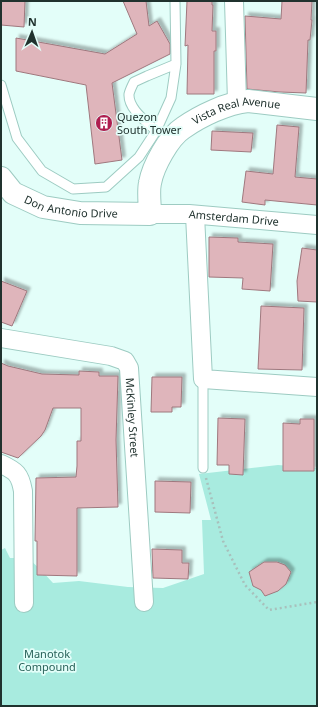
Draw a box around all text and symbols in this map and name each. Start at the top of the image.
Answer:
north arrow [12,12,52,52]
text: N [28,14,37,29]
street label: Vista Real Avenue [189,93,281,127]
place label: Quezon South Tower [117,109,182,137]
building icon: Quezon South Tower [94,113,114,133]
street label: Don Antonio Drive [22,191,118,221]
street label: Amsterdam Drive [188,206,280,229]
street label: McKinley Street [123,377,143,458]
park label: Manotok Compound [18,646,76,674]

